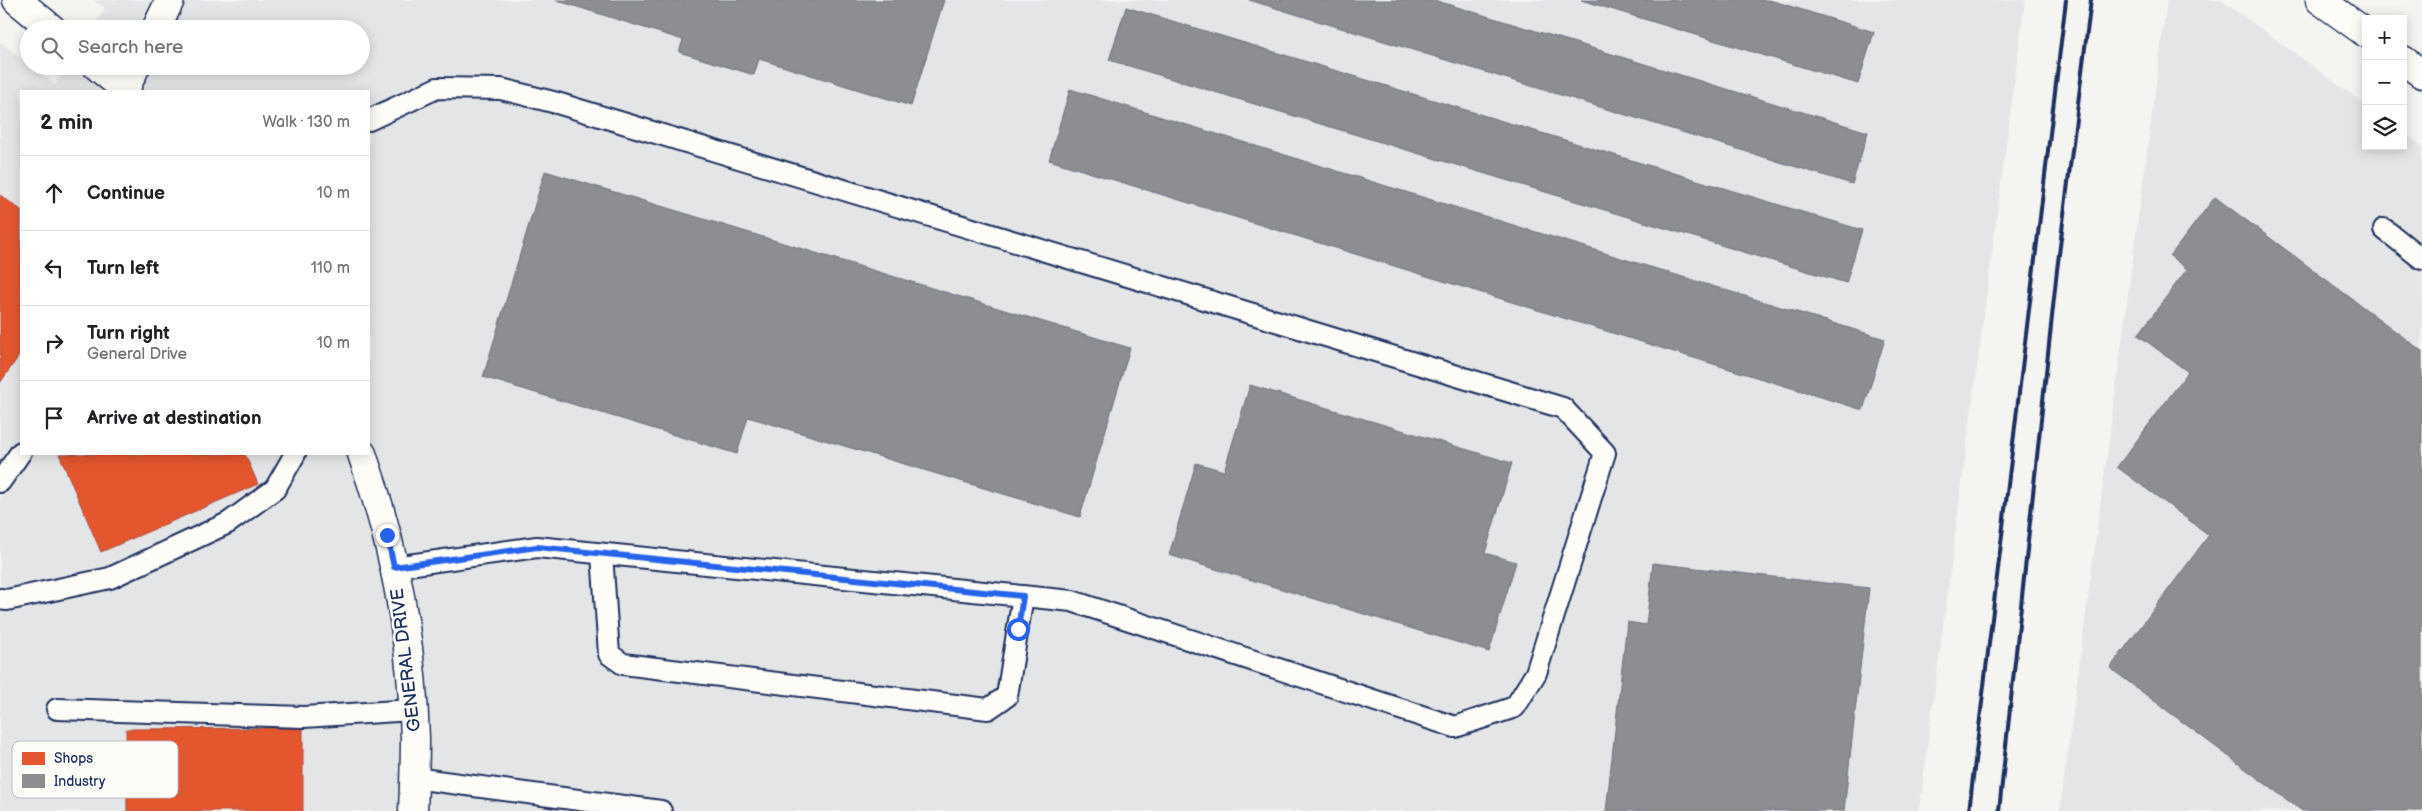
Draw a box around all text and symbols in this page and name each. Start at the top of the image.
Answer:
map controls [2362,15,2407,150]
button: + [2362,15,2407,60]
search box [20,20,370,75]
icon: search [38,34,66,62]
text: Search here [78,36,183,59]
button: − [2362,60,2407,105]
button: layers [2362,105,2407,150]
text: 2 min [40,110,93,135]
text: Walk · 130 m [262,113,350,132]
icon: ahead [40,179,68,207]
text: Continue [87,182,165,205]
text: 10 m [317,184,350,203]
icon: left [40,254,68,282]
text: Turn left [87,257,159,280]
text: 110 m [311,259,350,278]
text: Turn right [87,322,170,345]
icon: right [40,329,68,357]
text: 10 m [317,334,350,353]
text: General Drive [87,345,187,364]
icon: arrive [40,404,68,432]
text: Arrive at destination [87,407,262,430]
route end [376,524,399,547]
street label: GENERAL DRIVE [387,587,425,733]
route start [1007,618,1030,641]
legend [12,741,178,798]
text: Shops [54,750,93,767]
text: Industry [54,773,106,790]

